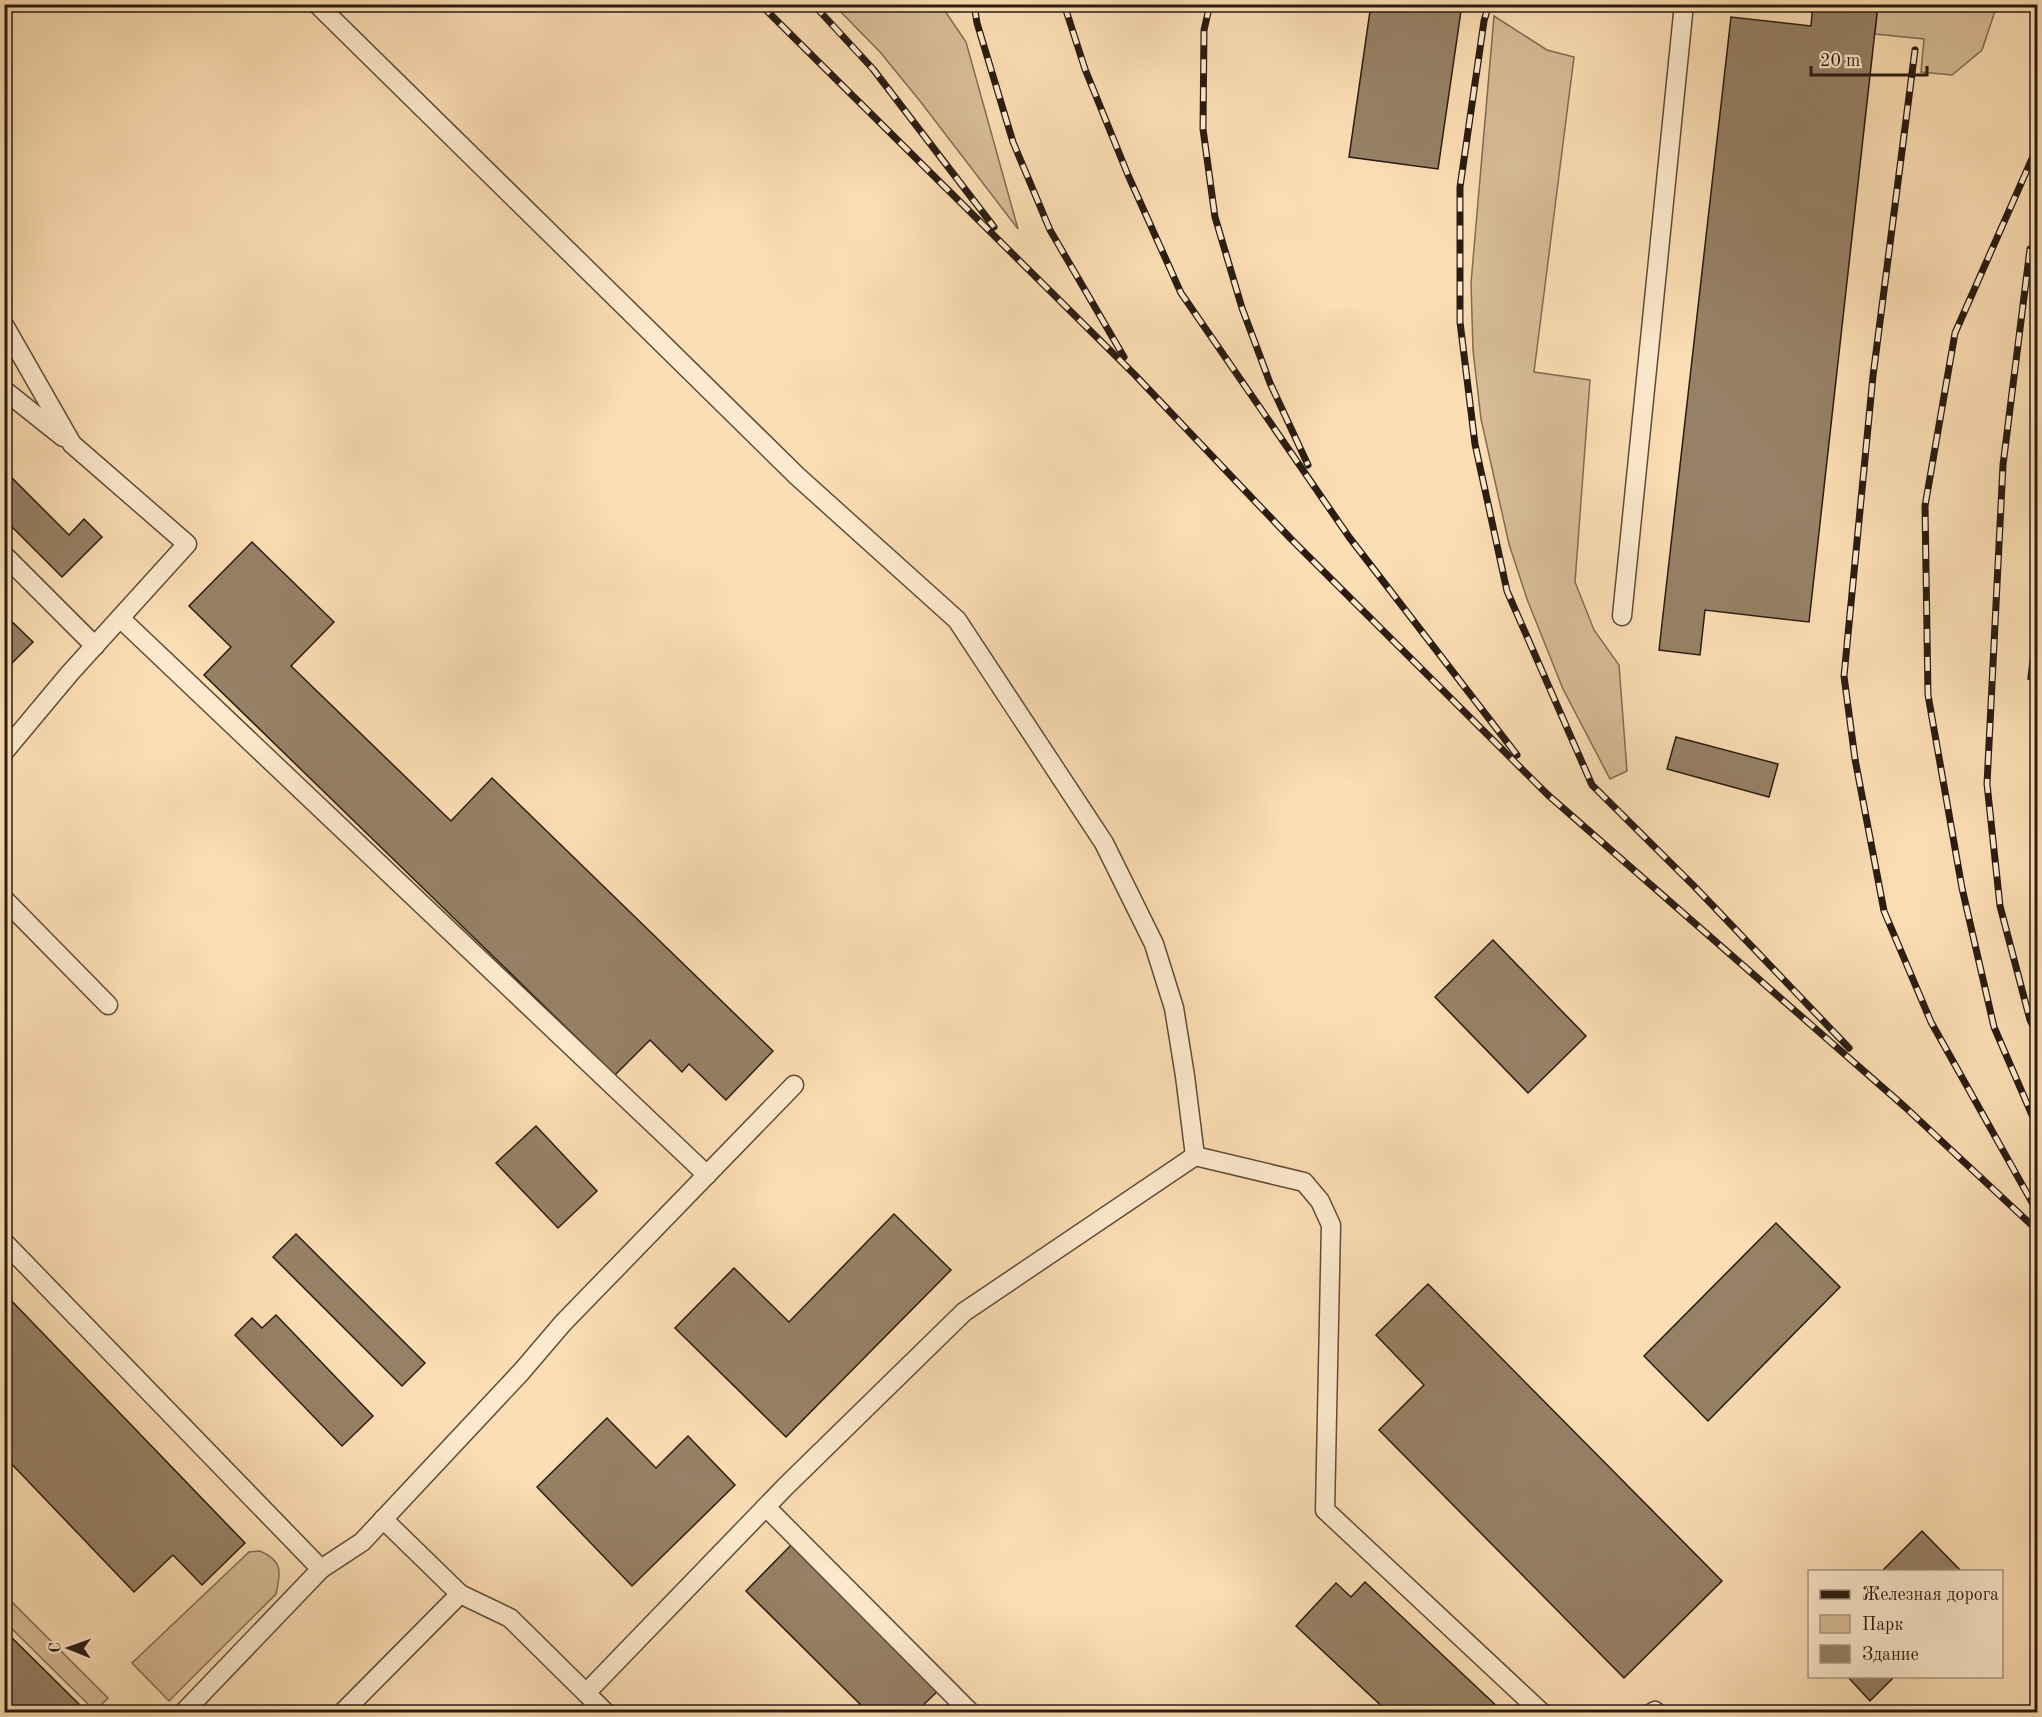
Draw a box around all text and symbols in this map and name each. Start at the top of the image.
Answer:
scale bar [1811,39,1926,77]
text: 20 m [1820,52,1860,70]
legend [1808,1570,2003,1678]
text: Железная дорога [1862,1586,1999,1604]
text: Парк [1862,1616,1903,1634]
north arrow [39,1618,99,1678]
text: С [48,1642,64,1653]
text: Здание [1862,1646,1919,1664]

